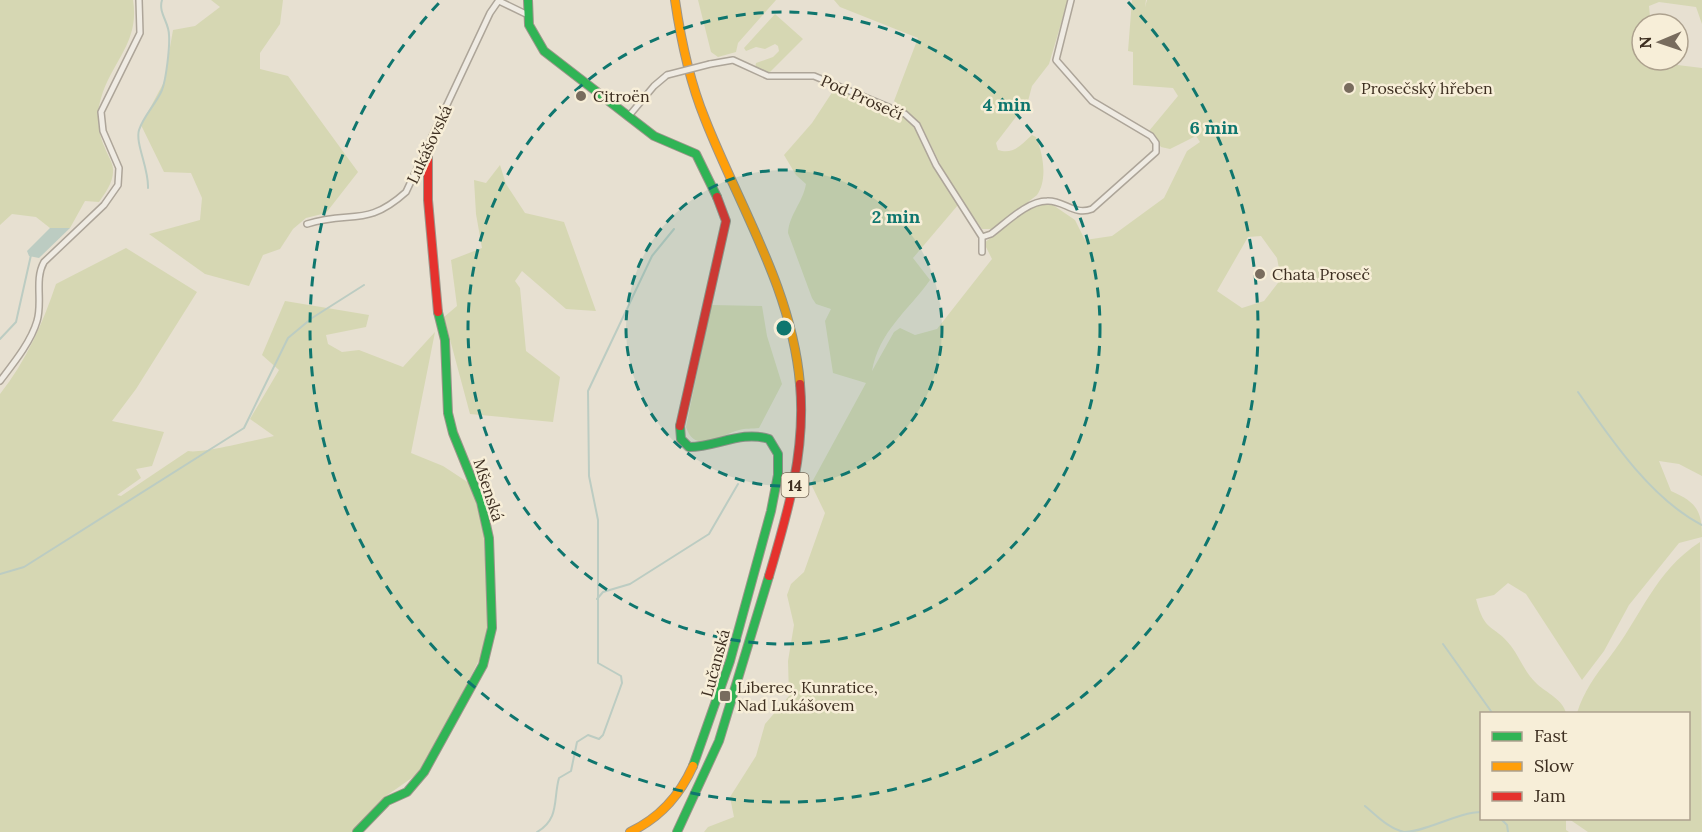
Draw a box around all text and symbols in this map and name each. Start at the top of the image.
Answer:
north arrow [1630,12,1690,72]
text: N [1635,36,1655,49]
street label: Pod Prosečí [818,70,906,124]
place label: Prosečský hřeben [1361,78,1493,98]
marker: Prosečský hřeben [1342,81,1356,95]
place label: Citroën [593,86,650,106]
marker: Citroën [574,89,588,103]
text: 4 min [983,93,1032,116]
street label: Lukášovská [402,101,456,187]
text: 6 min [1189,116,1239,139]
text: 2 min [872,205,921,228]
place label: Chata Proseč [1272,264,1370,284]
marker: Chata Proseč [1253,267,1267,281]
centre of rings [774,318,794,338]
street label: Mšenská [469,456,509,524]
road number: 14 [782,473,808,497]
street label: Lučanská [696,627,734,699]
place label: Liberec, Kunratice, Nad Lukášovem [737,677,878,715]
marker: Liberec, Kunratice, Nad Lukášovem [718,689,732,703]
legend [1480,712,1690,820]
text: Fast [1534,724,1568,747]
text: Slow [1534,754,1574,777]
text: Jam [1533,784,1566,807]

